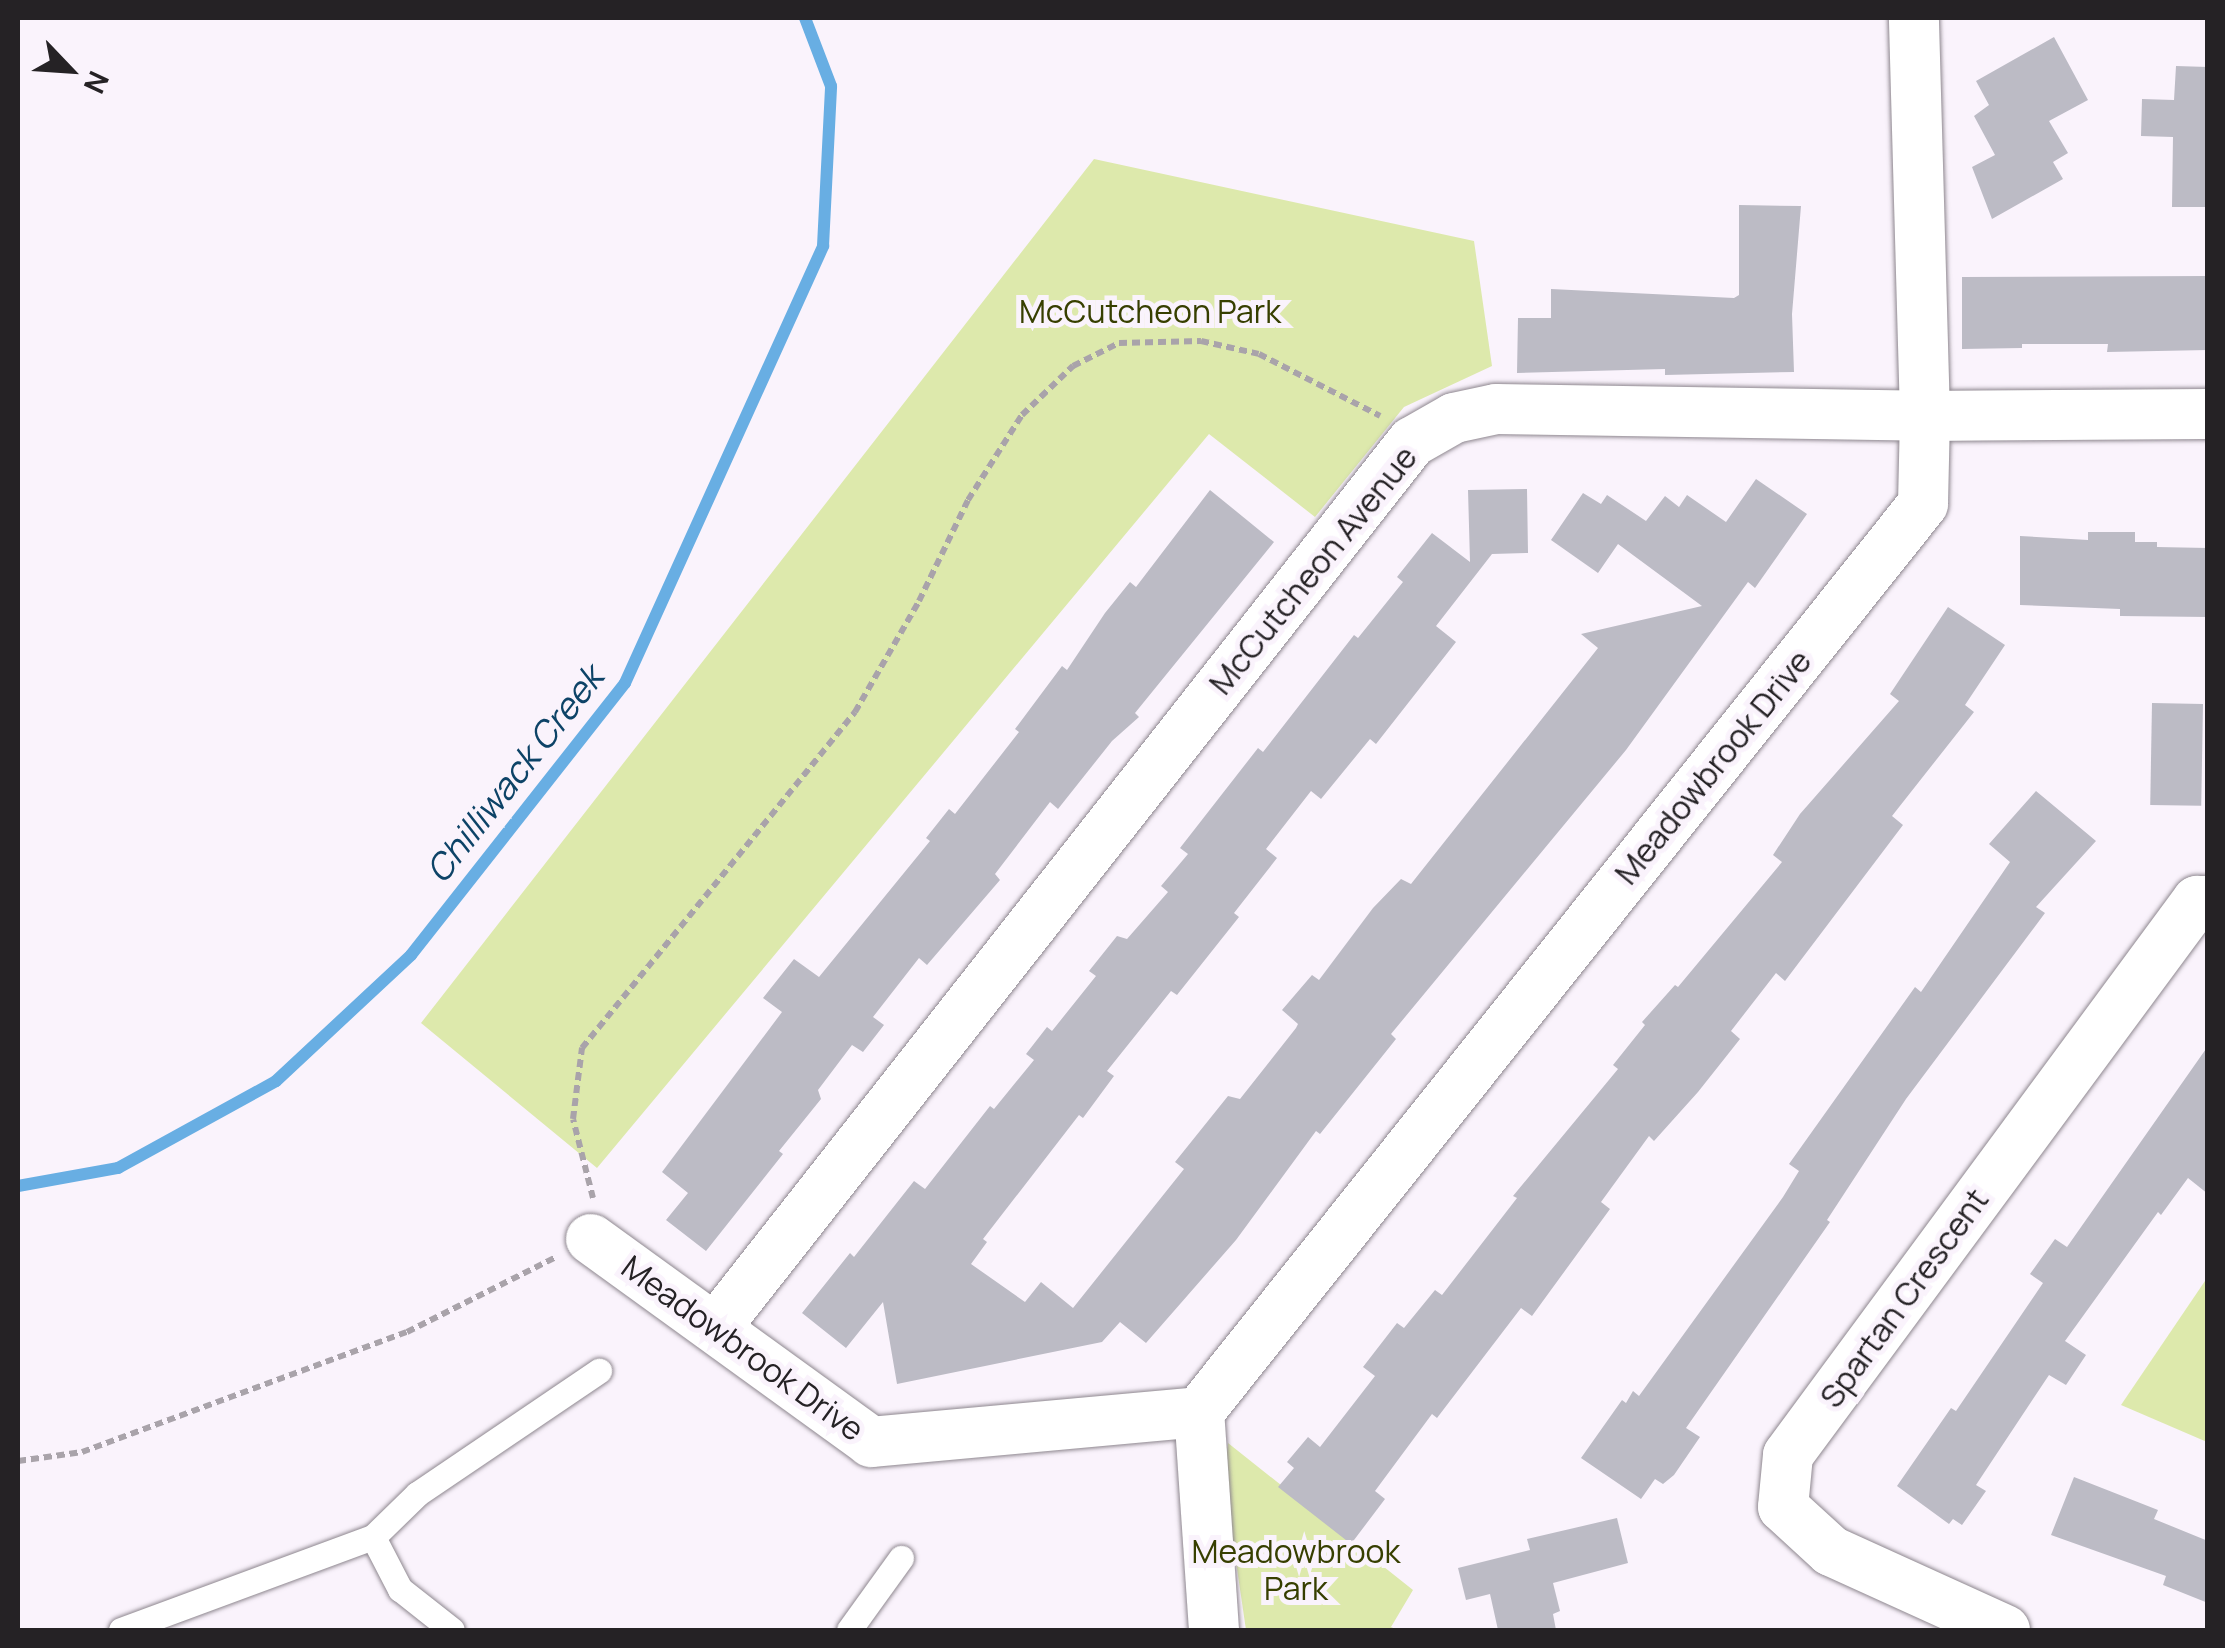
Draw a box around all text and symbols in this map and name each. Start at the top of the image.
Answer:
north arrow [20,20,120,120]
text: N [76,66,119,100]
park label: McCutcheon Park [1019,292,1281,330]
street label: McCutcheon Avenue [1201,438,1425,702]
street label: Meadowbrook Drive [1607,642,1819,892]
water label: Chilliwack Creek [416,657,612,891]
street label: Spartan Crescent [1812,1181,1996,1415]
street label: Meadowbrook Drive [614,1247,872,1449]
park label: Meadowbrook Park [1192,1533,1400,1608]

